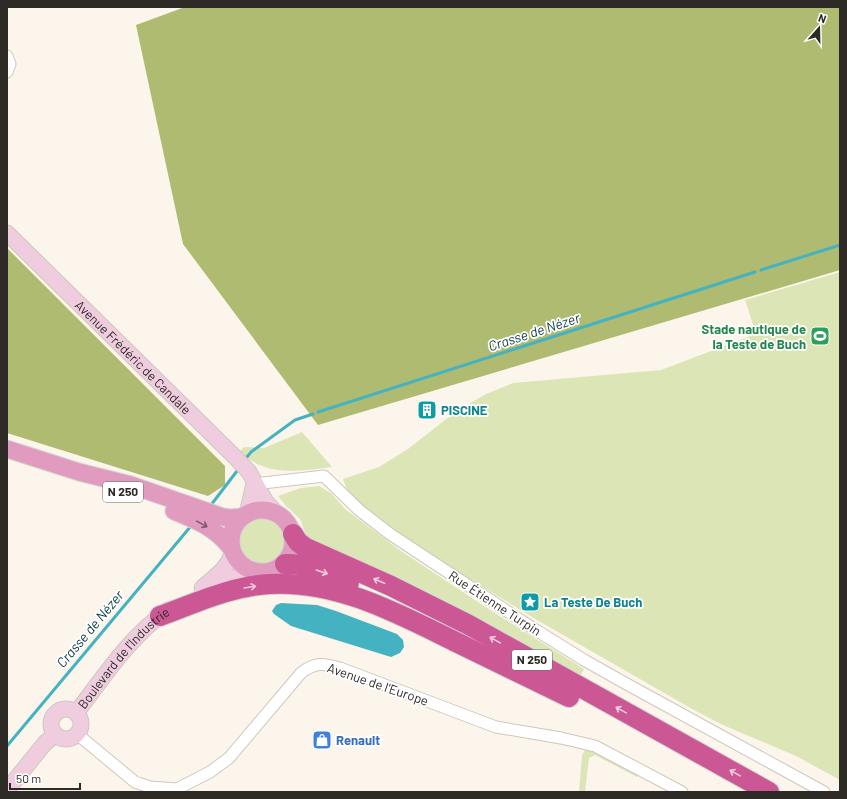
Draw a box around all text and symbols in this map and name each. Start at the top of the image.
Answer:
north arrow [799,8,839,48]
text: N [817,11,828,25]
street label: Avenue Frédéric de Candale [72,297,195,417]
water label: Crasse de Nézer [486,308,583,354]
place label: Stade nautique de la Teste de Buch [701,321,806,352]
sports icon: Stade nautique de la Teste de Buch [809,325,831,347]
building icon: PISCINE [416,399,438,421]
place label: PISCINE [441,402,488,418]
road number: N 250 [103,482,143,502]
one-way arrow [196,520,208,528]
street label: Rue Étienne Turpin [446,567,544,639]
one-way arrow [316,569,329,576]
one-way arrow [374,577,386,584]
one-way arrow [243,582,256,590]
water label: Crasse de Nézer [52,586,127,671]
place icon: La Teste De Buch [519,591,541,613]
place label: La Teste De Buch [544,594,642,610]
street label: Boulevard de l'Industrie [74,604,172,712]
one-way arrow [489,636,501,643]
road number: N 250 [512,650,552,670]
street label: Avenue de l'Europe [325,659,431,709]
one-way arrow [615,705,627,713]
shop icon: Renault [311,729,333,751]
place label: Renault [336,732,380,748]
scale bar [10,765,80,791]
one-way arrow [729,768,741,776]
text: 50 m [16,771,41,785]

